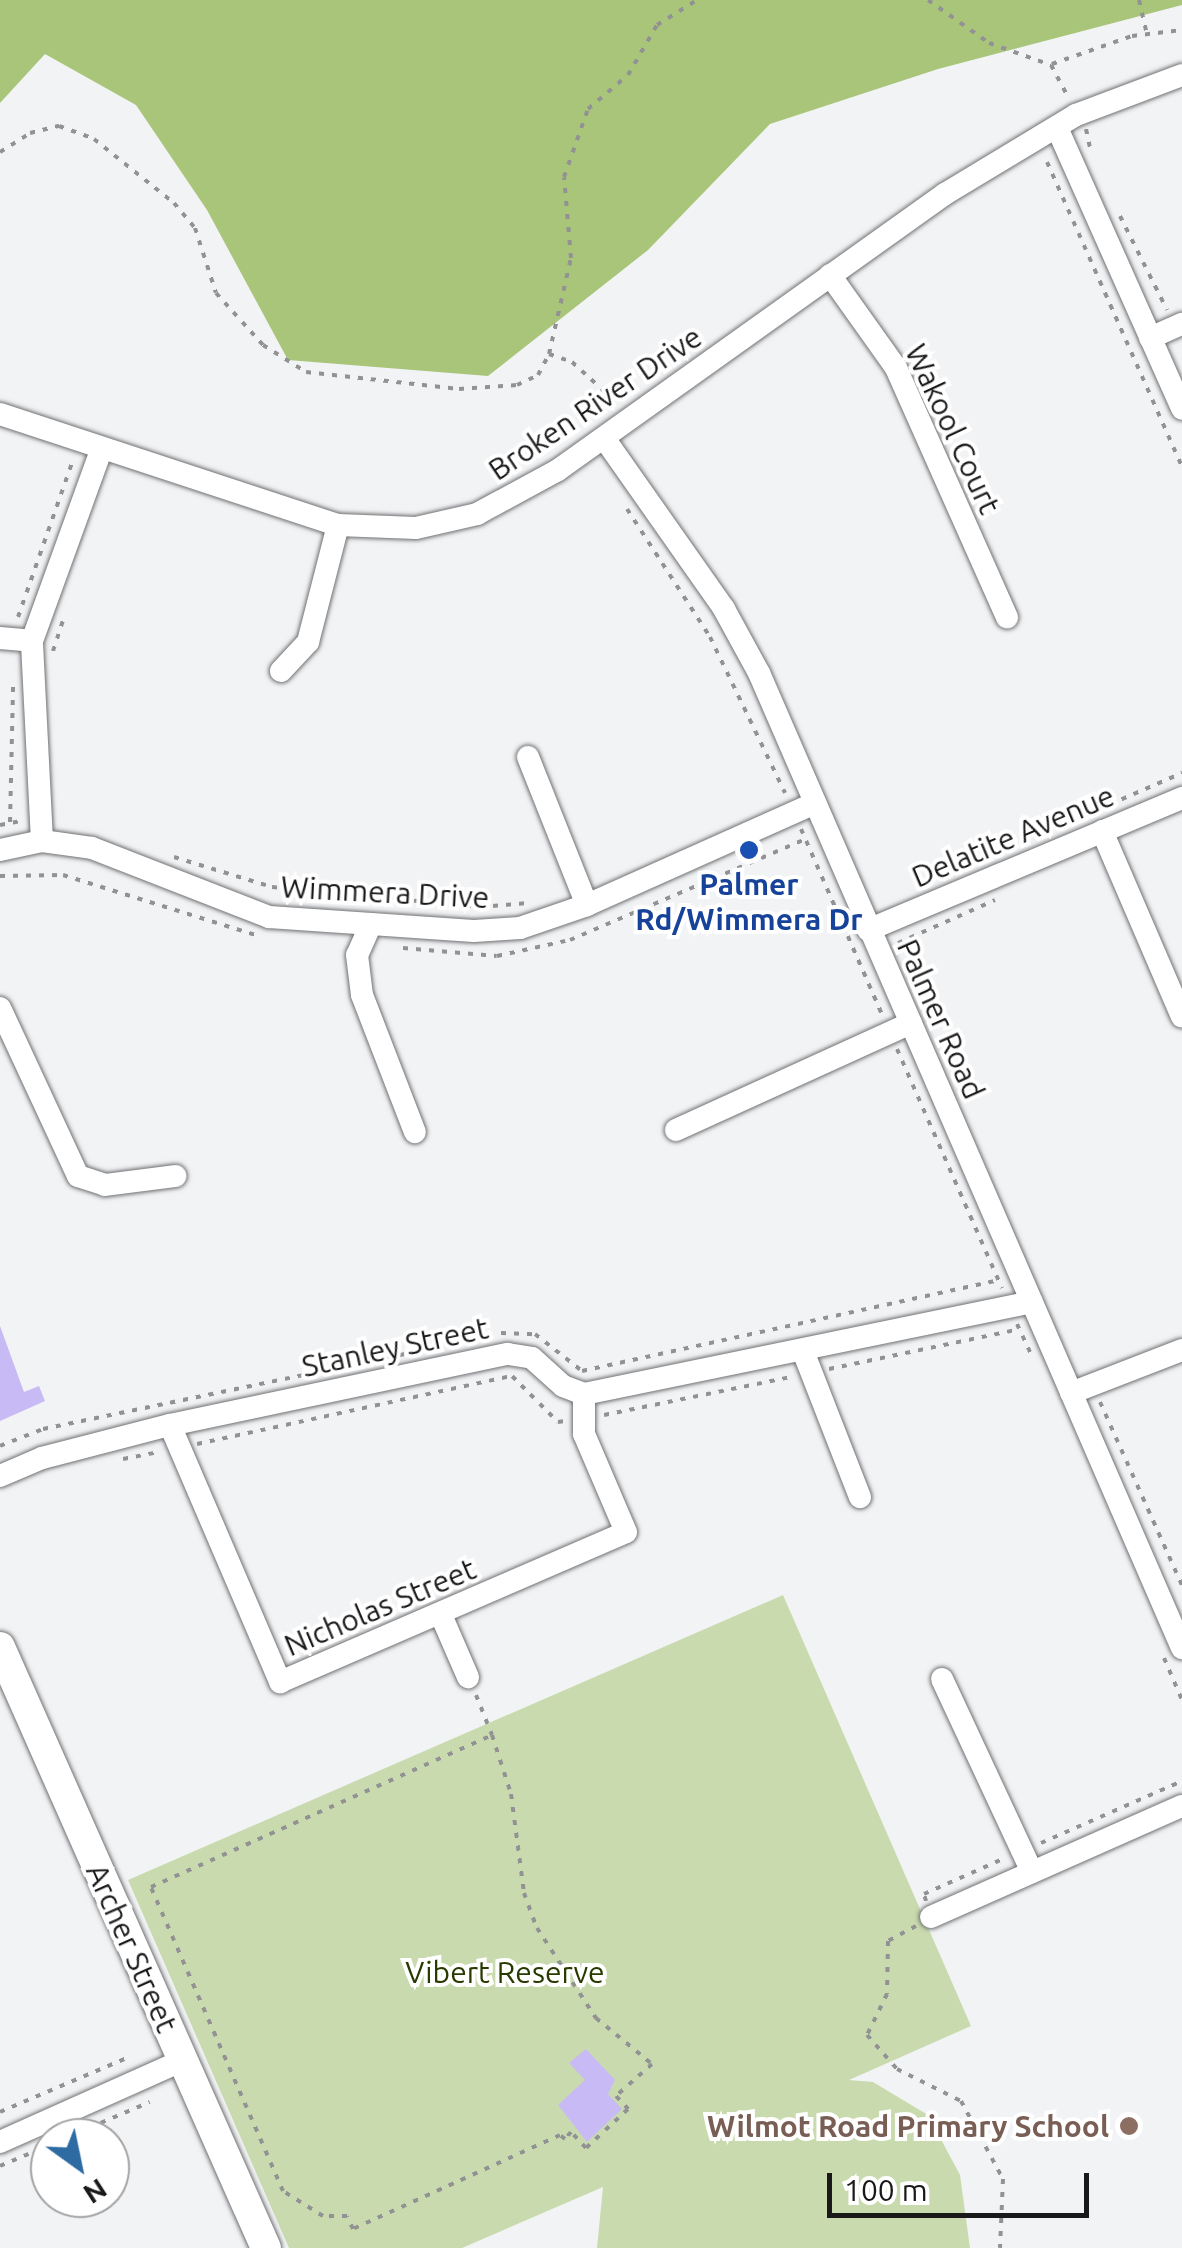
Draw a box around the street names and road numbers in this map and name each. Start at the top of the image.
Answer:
street label: Broken River Drive [482,318,708,488]
street label: Wakool Court [898,338,1008,520]
street label: Delatite Avenue [906,777,1120,895]
street label: Wimmera Drive [280,869,490,915]
street label: Palmer Road [890,934,992,1104]
street label: Stanley Street [299,1310,491,1384]
street label: Nicholas Street [279,1551,481,1663]
street label: Archer Street [79,1858,185,2038]

